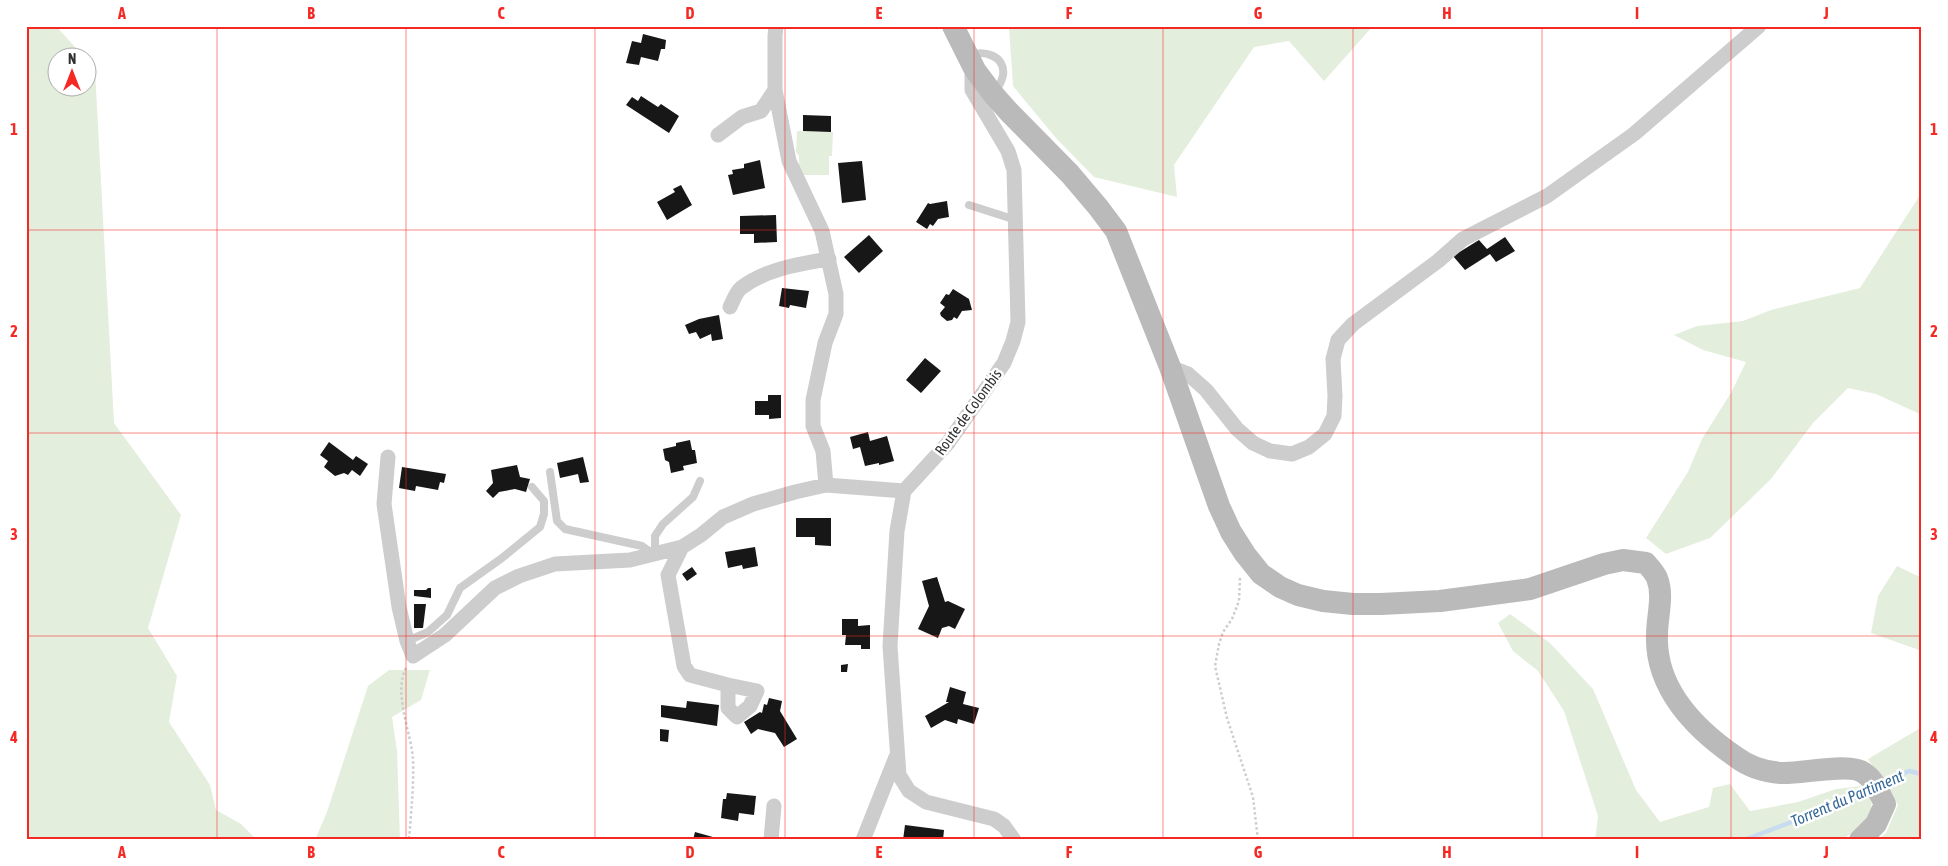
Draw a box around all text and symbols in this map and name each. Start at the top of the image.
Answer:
text: A [117,4,126,22]
text: B [307,4,315,22]
text: C [497,4,505,22]
text: D [686,4,695,22]
text: E [876,4,883,22]
text: F [1066,4,1073,22]
text: G [1254,4,1263,22]
text: H [1442,4,1452,22]
text: I [1635,4,1639,22]
text: J [1822,4,1829,22]
north arrow [48,48,98,98]
text: N [68,51,76,67]
text: 1 [10,120,18,138]
text: 1 [1930,120,1938,138]
text: 2 [10,322,18,340]
text: 2 [1930,322,1938,340]
street label: Route de Colombis [931,366,1005,458]
text: 3 [10,525,18,543]
text: 3 [1930,525,1938,543]
text: 4 [9,728,18,746]
text: 4 [1929,728,1938,746]
water label: Torrent du Partiment [1788,766,1907,830]
text: A [117,843,126,861]
text: B [307,843,315,861]
text: C [497,843,505,861]
text: D [686,843,695,861]
text: E [876,843,883,861]
text: F [1066,843,1073,861]
text: G [1254,843,1263,861]
text: H [1442,843,1452,861]
text: I [1635,843,1639,861]
text: J [1822,843,1829,861]

